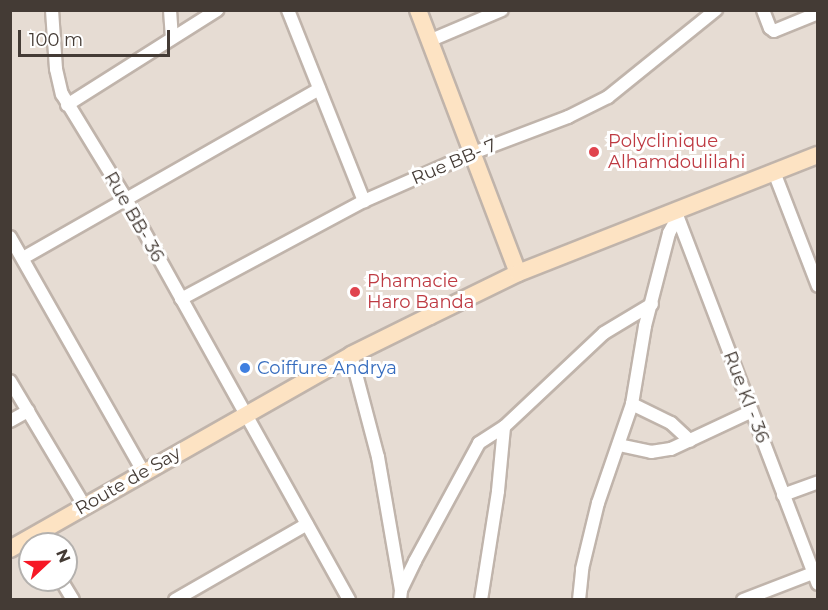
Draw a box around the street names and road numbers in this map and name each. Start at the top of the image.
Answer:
street label: Rue BB- 7 [408,134,500,190]
street label: Rue BB- 36 [100,168,168,266]
street label: Rue KI - 36 [719,348,773,446]
street label: Route de Say [72,442,184,520]

